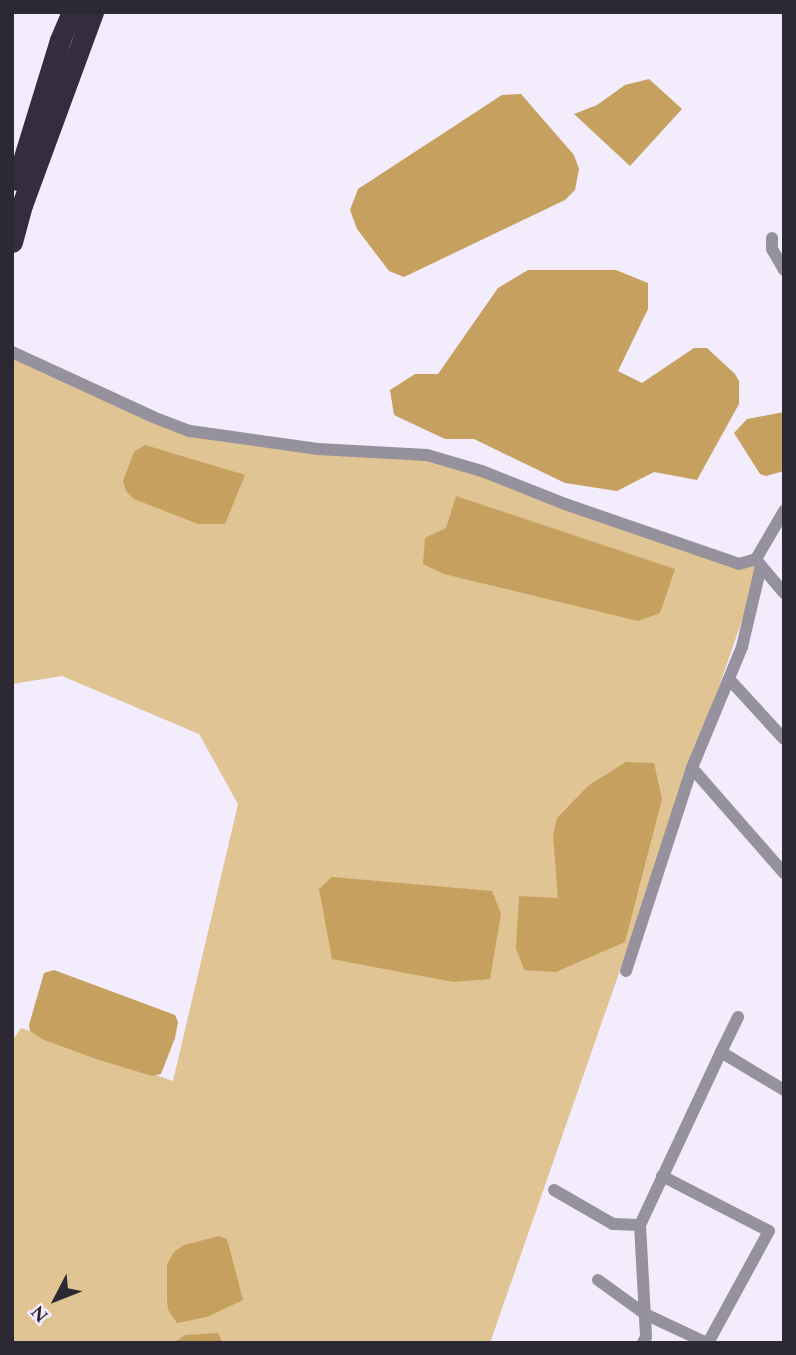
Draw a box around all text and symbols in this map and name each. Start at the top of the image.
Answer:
north arrow [21,1264,91,1334]
text: N [24,1298,56,1329]

